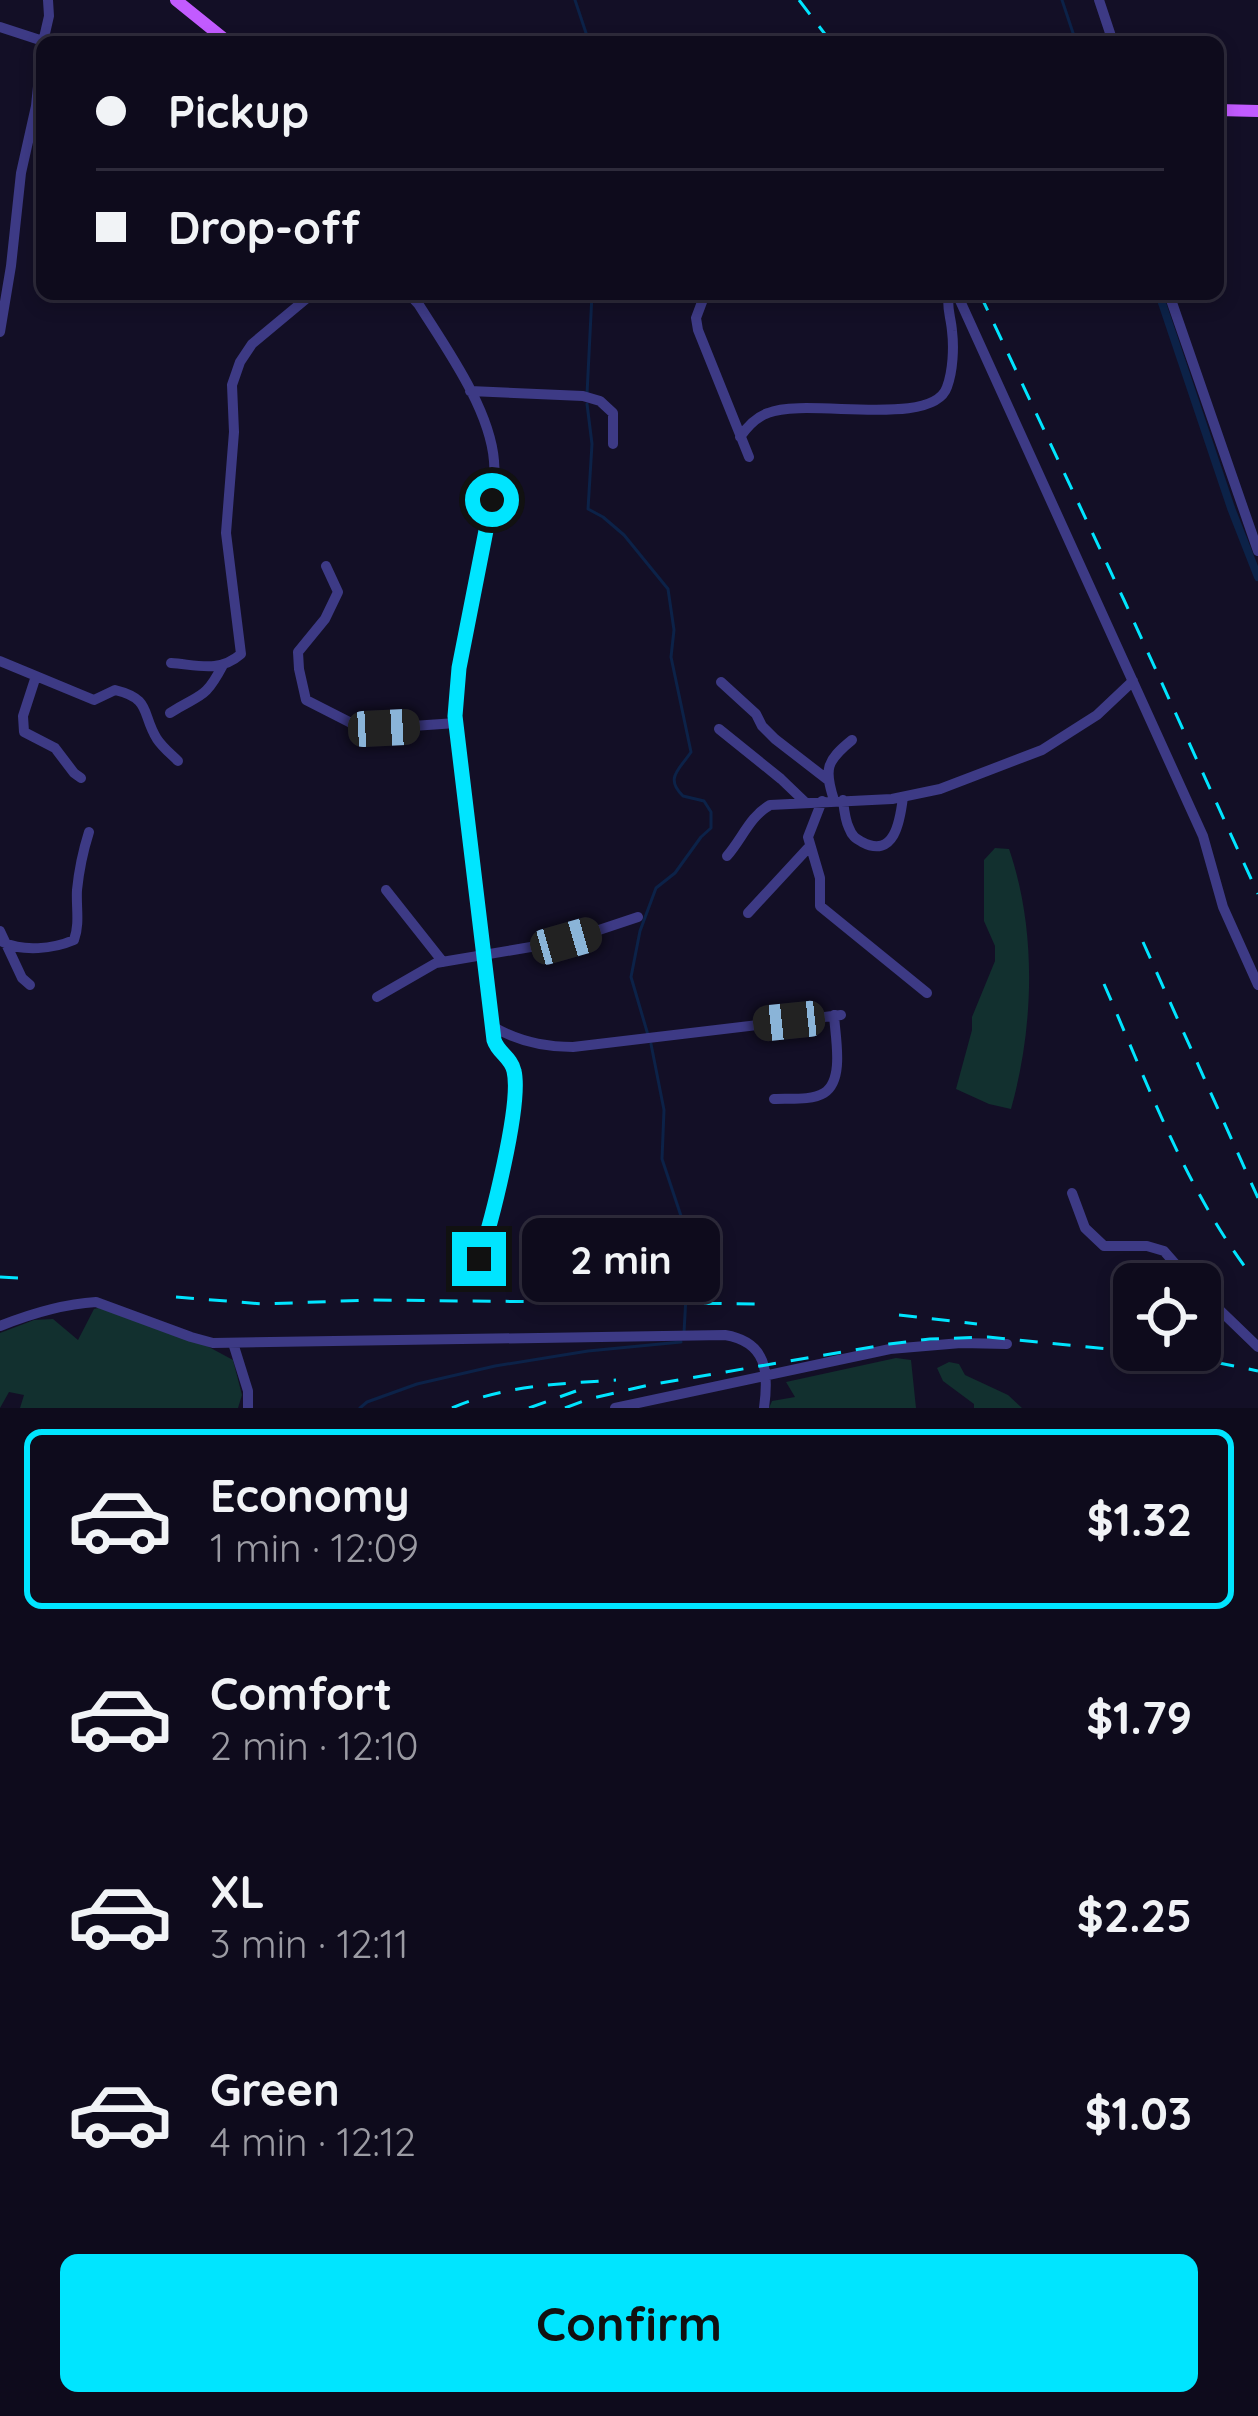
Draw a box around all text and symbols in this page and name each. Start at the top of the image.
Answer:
text: Pickup [168,83,309,139]
text: Drop-off [168,199,360,255]
route start [465,473,519,527]
car [347,708,421,748]
car [526,914,606,968]
car [751,999,827,1043]
callout: 2 min [521,1217,719,1301]
route end [452,1232,506,1286]
text: 2 min [570,1235,672,1284]
map controls [1113,1263,1221,1371]
button: locate [1113,1263,1221,1371]
icon: car [66,1465,174,1573]
text: Economy [210,1467,410,1523]
text: $1.32 [1087,1491,1192,1547]
text: 1 min · 12:09 [210,1523,419,1572]
icon: car [66,1663,174,1771]
text: Comfort [210,1665,392,1721]
text: $1.79 [1086,1689,1192,1745]
text: 2 min · 12:10 [210,1721,419,1770]
icon: car [66,1861,174,1969]
text: XL [210,1863,265,1919]
text: $2.25 [1077,1887,1192,1943]
text: 3 min · 12:11 [210,1919,409,1968]
icon: car [66,2059,174,2167]
text: Green [210,2061,340,2117]
text: $1.03 [1085,2085,1192,2141]
text: 4 min · 12:12 [210,2117,416,2166]
button: Confirm [60,2254,1198,2392]

